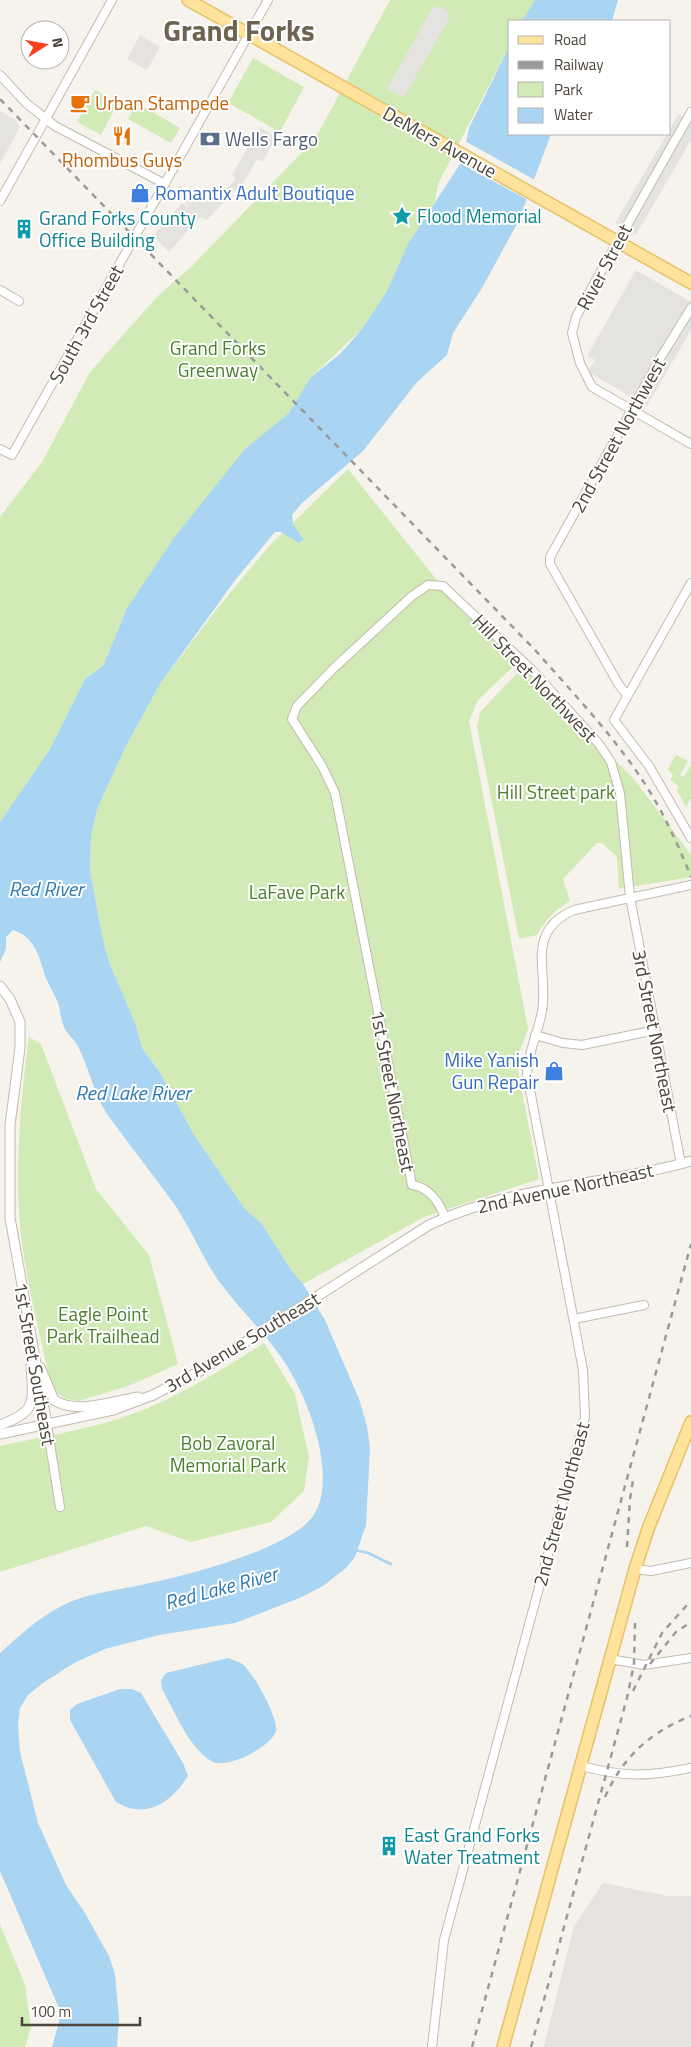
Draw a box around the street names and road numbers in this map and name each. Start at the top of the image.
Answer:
street label: DeMers Avenue [378,98,503,185]
street label: River Street [569,218,639,315]
street label: South 3rd Street [41,259,130,388]
street label: 2nd Street Northwest [563,351,673,518]
street label: Hill Street Northwest [466,607,605,749]
street label: 3rd Street Northeast [625,947,686,1115]
street label: 1st Street Northeast [364,1007,423,1175]
street label: 2nd Avenue Northeast [474,1155,656,1220]
street label: 1st Street Southeast [7,1280,64,1448]
street label: 3rd Avenue Southeast [159,1283,325,1400]
street label: 2nd Street Northeast [525,1418,596,1589]

